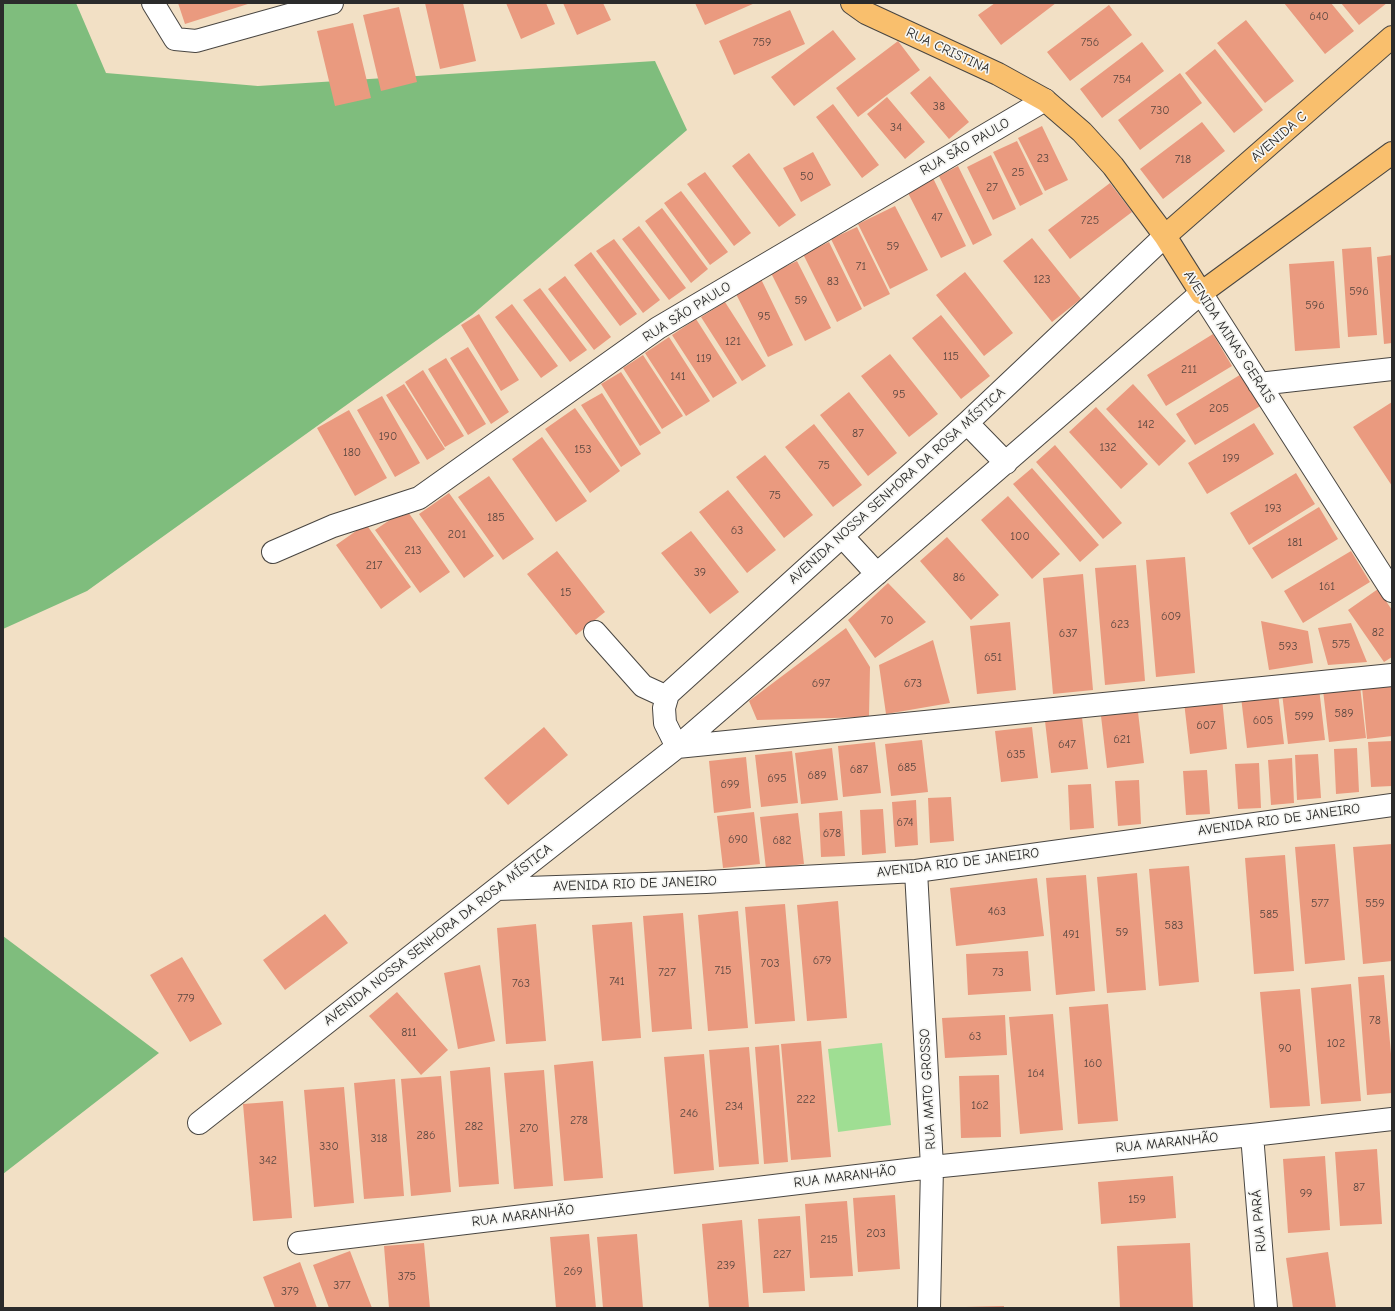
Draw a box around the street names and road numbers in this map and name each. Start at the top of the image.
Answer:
street label: RUA CRISTINA [903,24,993,78]
street label: AVENIDA C [1248,108,1310,166]
street label: RUA SÃO PAULO [917,115,1013,179]
street label: AVENIDA MINAS GERAIS [1180,267,1278,407]
street label: RUA SÃO PAULO [640,278,734,346]
street label: AVENIDA NOSSA SENHORA DA ROSA MÍSTICA [785,384,1009,588]
street label: AVENIDA RIO DE JANEIRO [1197,800,1361,840]
street label: AVENIDA NOSSA SENHORA DA ROSA MÍSTICA [320,841,556,1029]
street label: AVENIDA RIO DE JANEIRO [876,845,1040,881]
street label: AVENIDA RIO DE JANEIRO [553,873,717,895]
street label: RUA MATO GROSSO [916,1028,940,1150]
street label: RUA MARANHÃO [1115,1129,1219,1157]
street label: RUA MARANHÃO [793,1162,897,1192]
street label: RUA PARÁ [1248,1189,1270,1253]
street label: RUA MARANHÃO [471,1201,575,1231]

